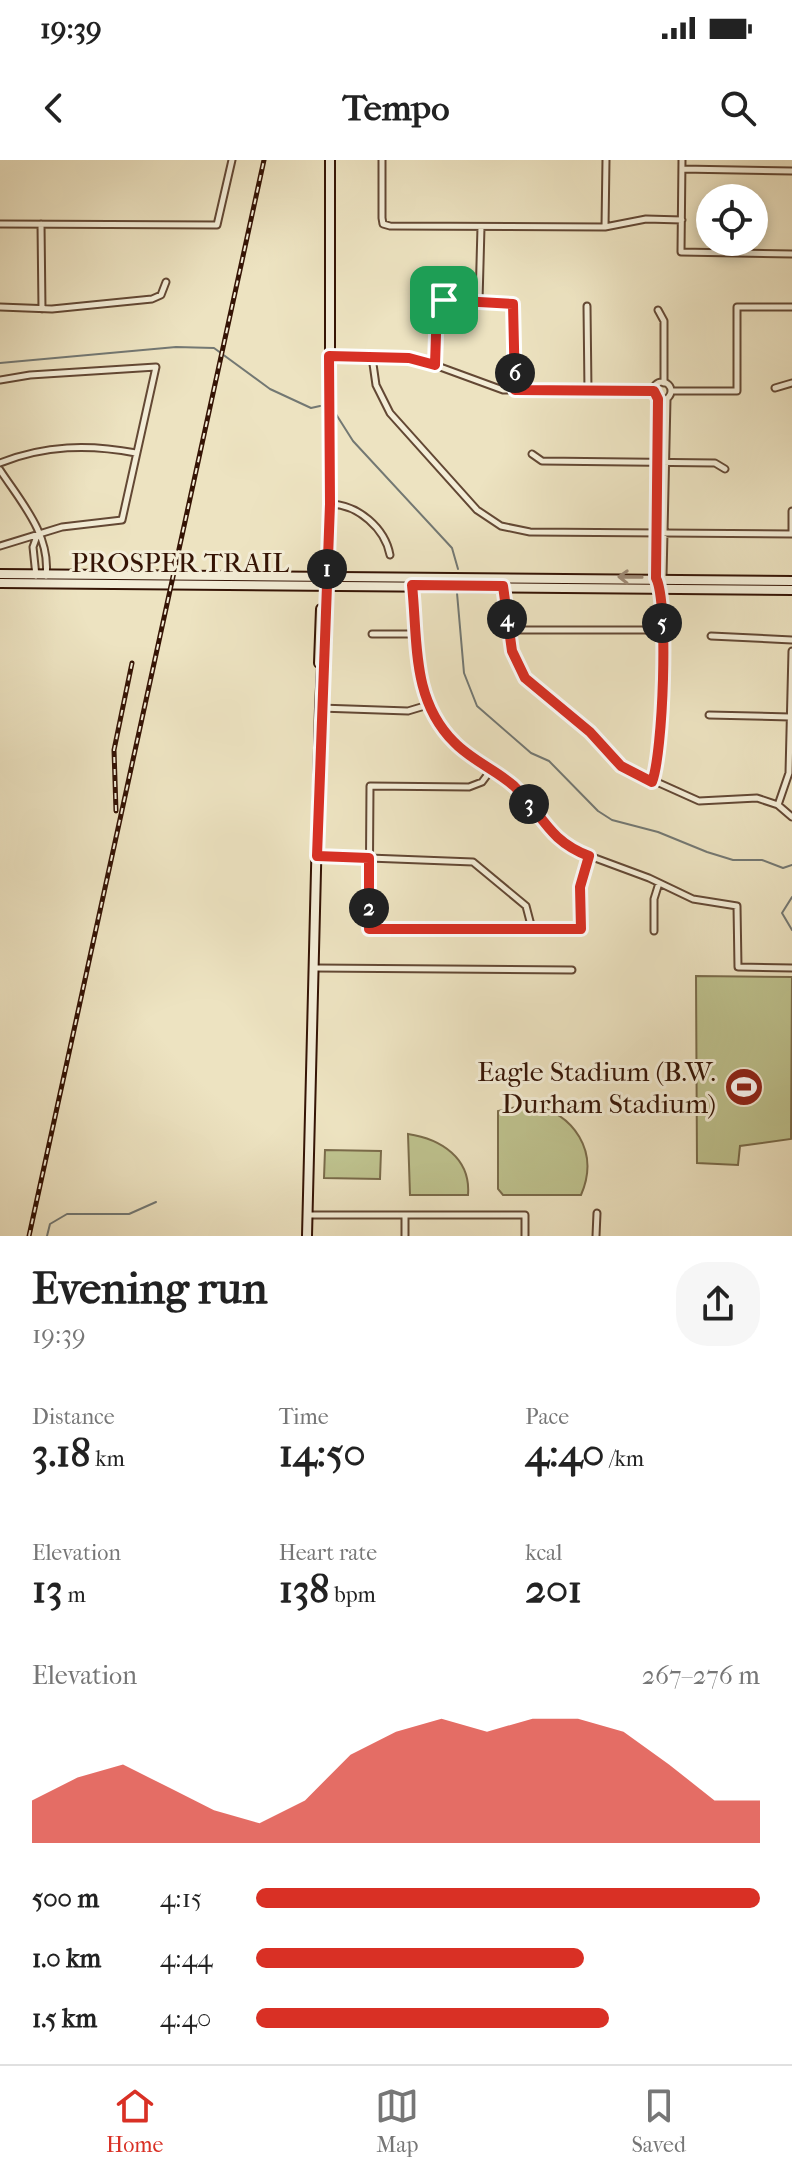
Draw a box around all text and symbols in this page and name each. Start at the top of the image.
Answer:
text: 19:39 [40,11,102,46]
icon: back [32,86,76,130]
icon: search [716,86,760,130]
text: Tempo [343,87,449,129]
map controls [696,184,768,256]
button: locate [696,184,768,256]
pin [410,266,478,334]
icon: arrive [422,278,466,322]
pin: 6 [495,353,535,393]
text: 6 [509,360,521,386]
street label: PROSPER TRAIL [71,546,289,579]
pin: 1 [307,549,347,589]
text: 1 [323,556,331,582]
one-way arrow [617,569,644,585]
pin: 4 [487,599,527,639]
pin: 5 [642,603,682,643]
text: 4 [501,606,514,632]
text: 5 [657,610,667,636]
pin: 3 [509,784,549,824]
text: 3 [524,791,534,817]
pin: 2 [349,888,389,928]
text: 2 [363,895,375,921]
place label: Eagle Stadium (B.W. Durham Stadium) [477,1055,716,1120]
sports icon: Eagle Stadium (B.W. Durham Stadium) [723,1066,765,1108]
button: share [676,1262,760,1346]
text: Evening run [32,1263,267,1314]
text: 19:39 [32,1319,86,1350]
text: Distance [32,1404,115,1430]
text: Time [279,1404,329,1430]
text: Pace [525,1404,569,1430]
text: 3.18 [32,1430,90,1476]
text: 14:50 [279,1430,365,1476]
text: 4:40 [525,1430,604,1476]
text: km [90,1446,125,1472]
text: /km [604,1446,644,1472]
text: Elevation [32,1540,121,1566]
text: Heart rate [279,1540,377,1566]
text: kcal [525,1540,562,1566]
text: 13 [32,1566,63,1612]
text: 138 [279,1566,329,1612]
text: 201 [525,1566,582,1612]
text: m [63,1582,86,1608]
text: bpm [329,1582,376,1608]
text: Elevation [32,1660,137,1691]
text: 267–276 m [642,1660,760,1691]
text: 500 m [32,1883,99,1914]
text: 4:15 [160,1883,202,1914]
text: 1.0 km [32,1943,101,1974]
text: 4:44 [160,1943,212,1974]
text: 1.5 km [32,2003,97,2034]
text: 4:40 [160,2003,211,2034]
tab: Home [106,2084,163,2158]
tab: Map [375,2084,419,2158]
tab: Saved [631,2084,686,2158]

